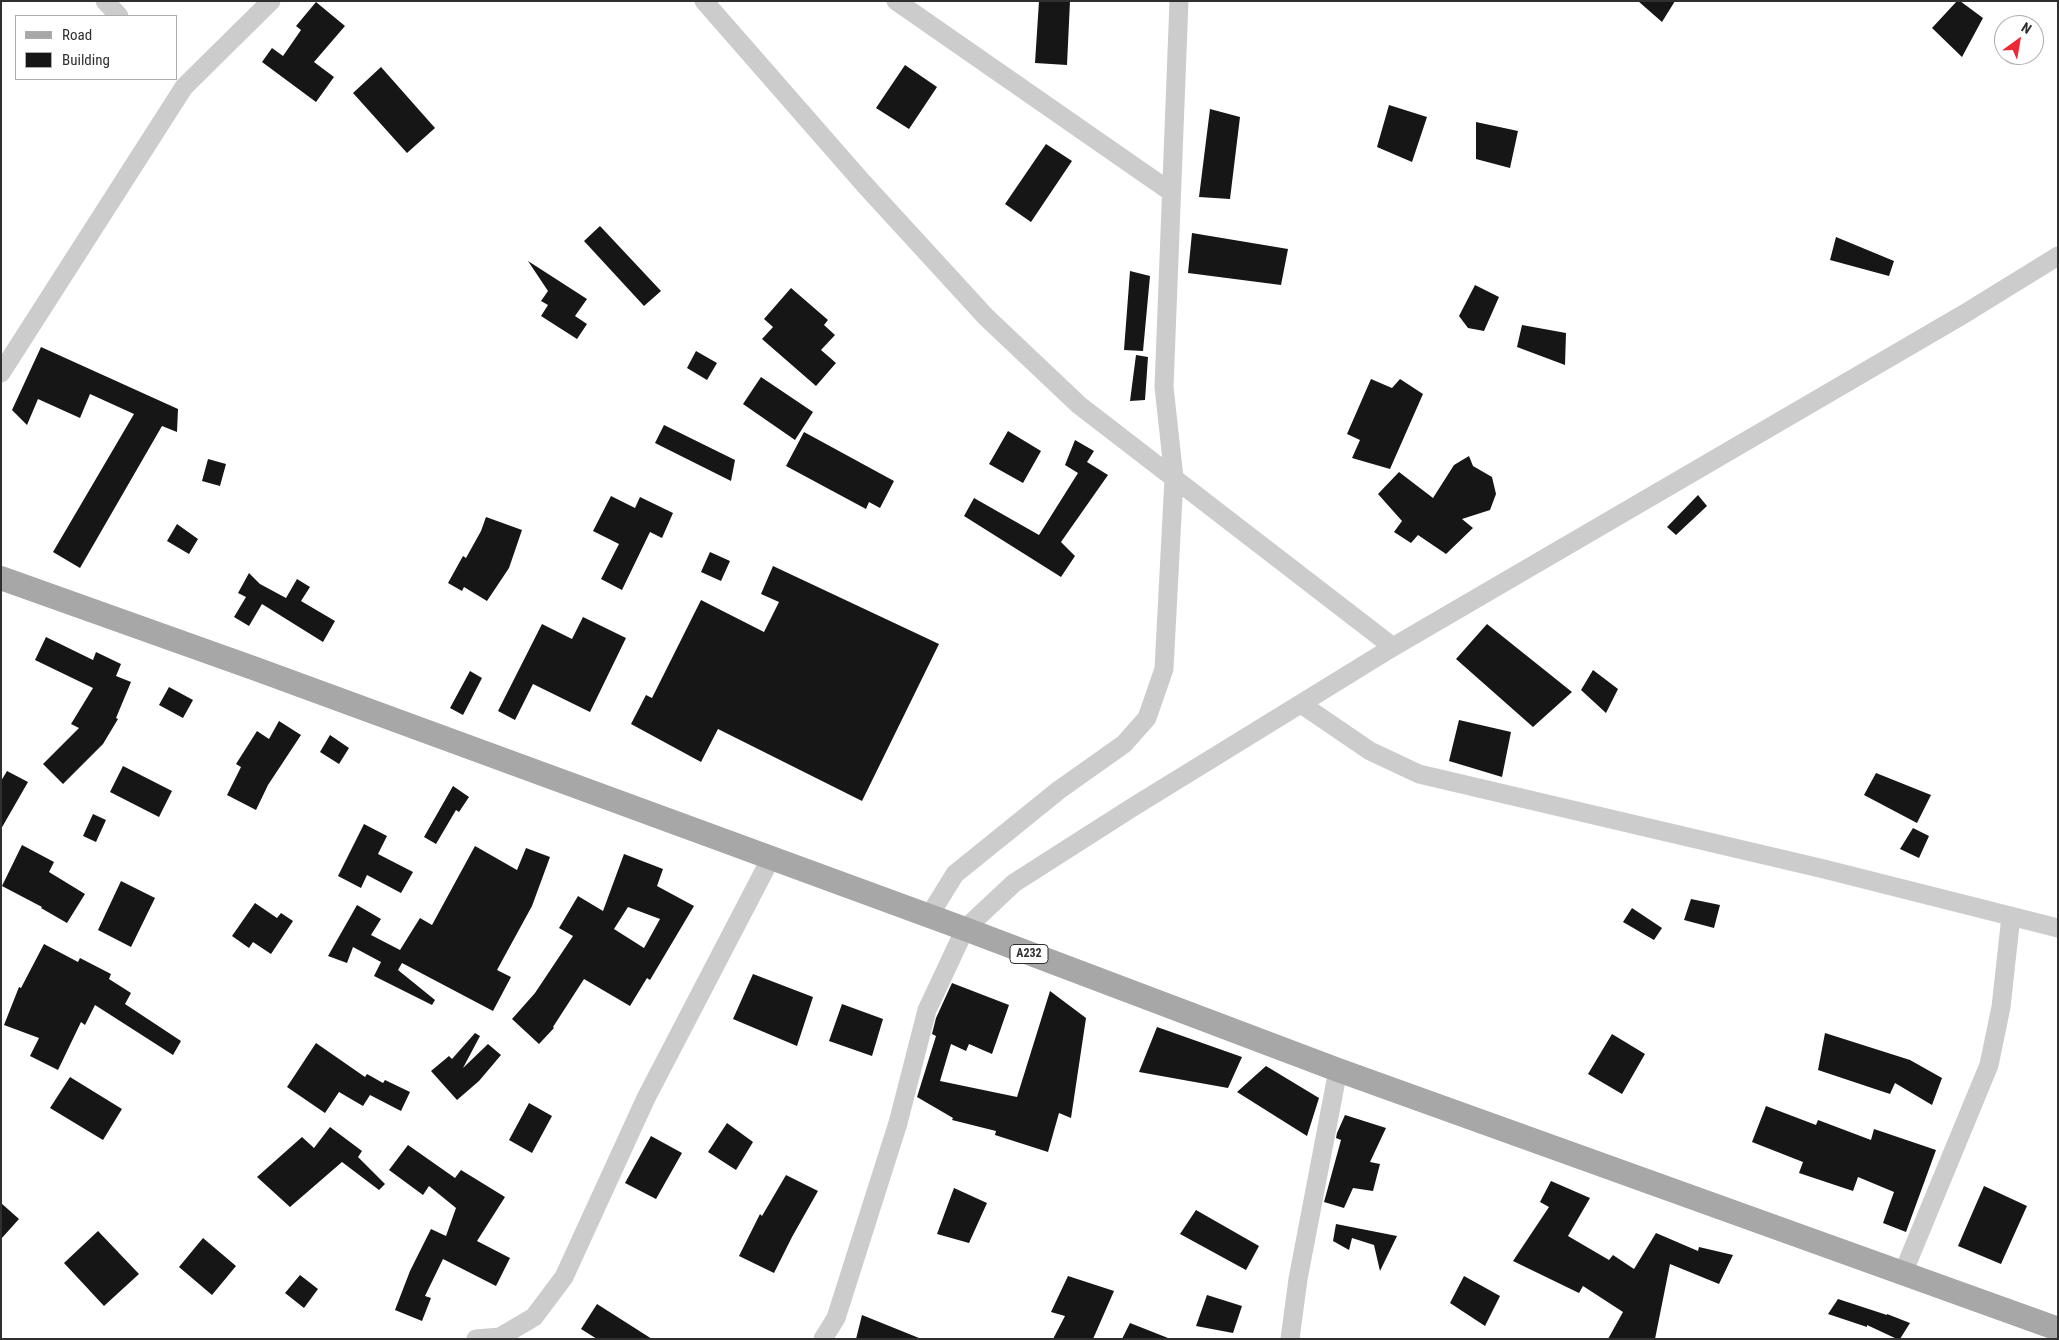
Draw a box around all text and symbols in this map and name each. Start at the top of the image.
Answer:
legend [15,15,178,80]
north arrow [1994,15,2044,65]
text: N [2019,19,2034,37]
text: Road [62,26,92,44]
text: Building [62,51,110,69]
road number: A232 [1010,944,1048,964]

